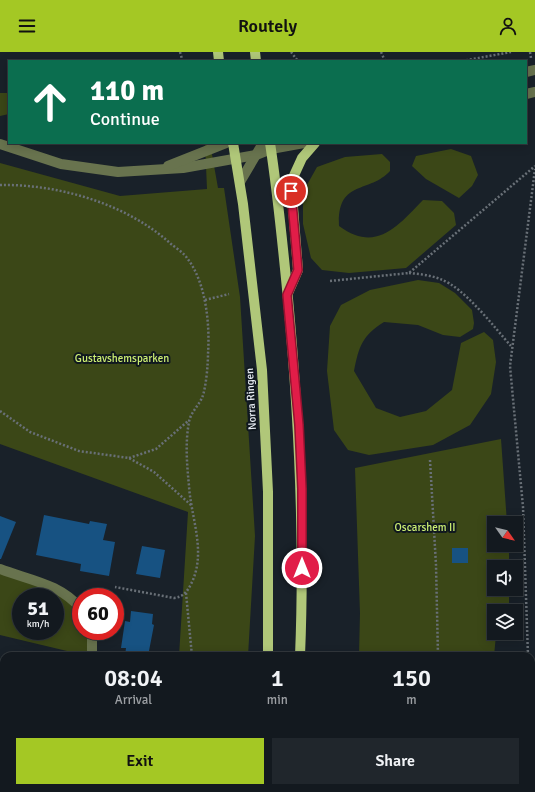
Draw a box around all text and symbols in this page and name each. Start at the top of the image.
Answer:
icon: menu [16,15,38,37]
text: Routely [238,15,297,37]
icon: person [497,15,519,37]
text: 110 m [90,74,164,108]
icon: ahead [24,76,76,128]
text: Continue [90,108,160,130]
pin [274,174,308,208]
icon: arrive [280,180,302,202]
park label: Gustavshemsparken [75,352,169,365]
street label: Norra Ringen [243,368,259,430]
north arrow [487,516,523,552]
map controls [487,516,523,640]
park label: Oscarshem II [395,521,455,534]
position arrow [281,547,323,589]
button: sound [487,560,523,596]
speed limit sign: 60 [72,588,124,640]
text: 51 [27,596,49,621]
button: layers [487,604,523,640]
text: km/h [27,618,49,630]
text: 08:04 [104,663,163,693]
text: 1 [271,663,284,693]
text: 150 [392,663,431,693]
text: Arrival [115,692,152,708]
text: min [267,692,288,708]
text: m [406,692,417,708]
button: Exit [16,738,264,784]
button: Share [272,738,519,784]

